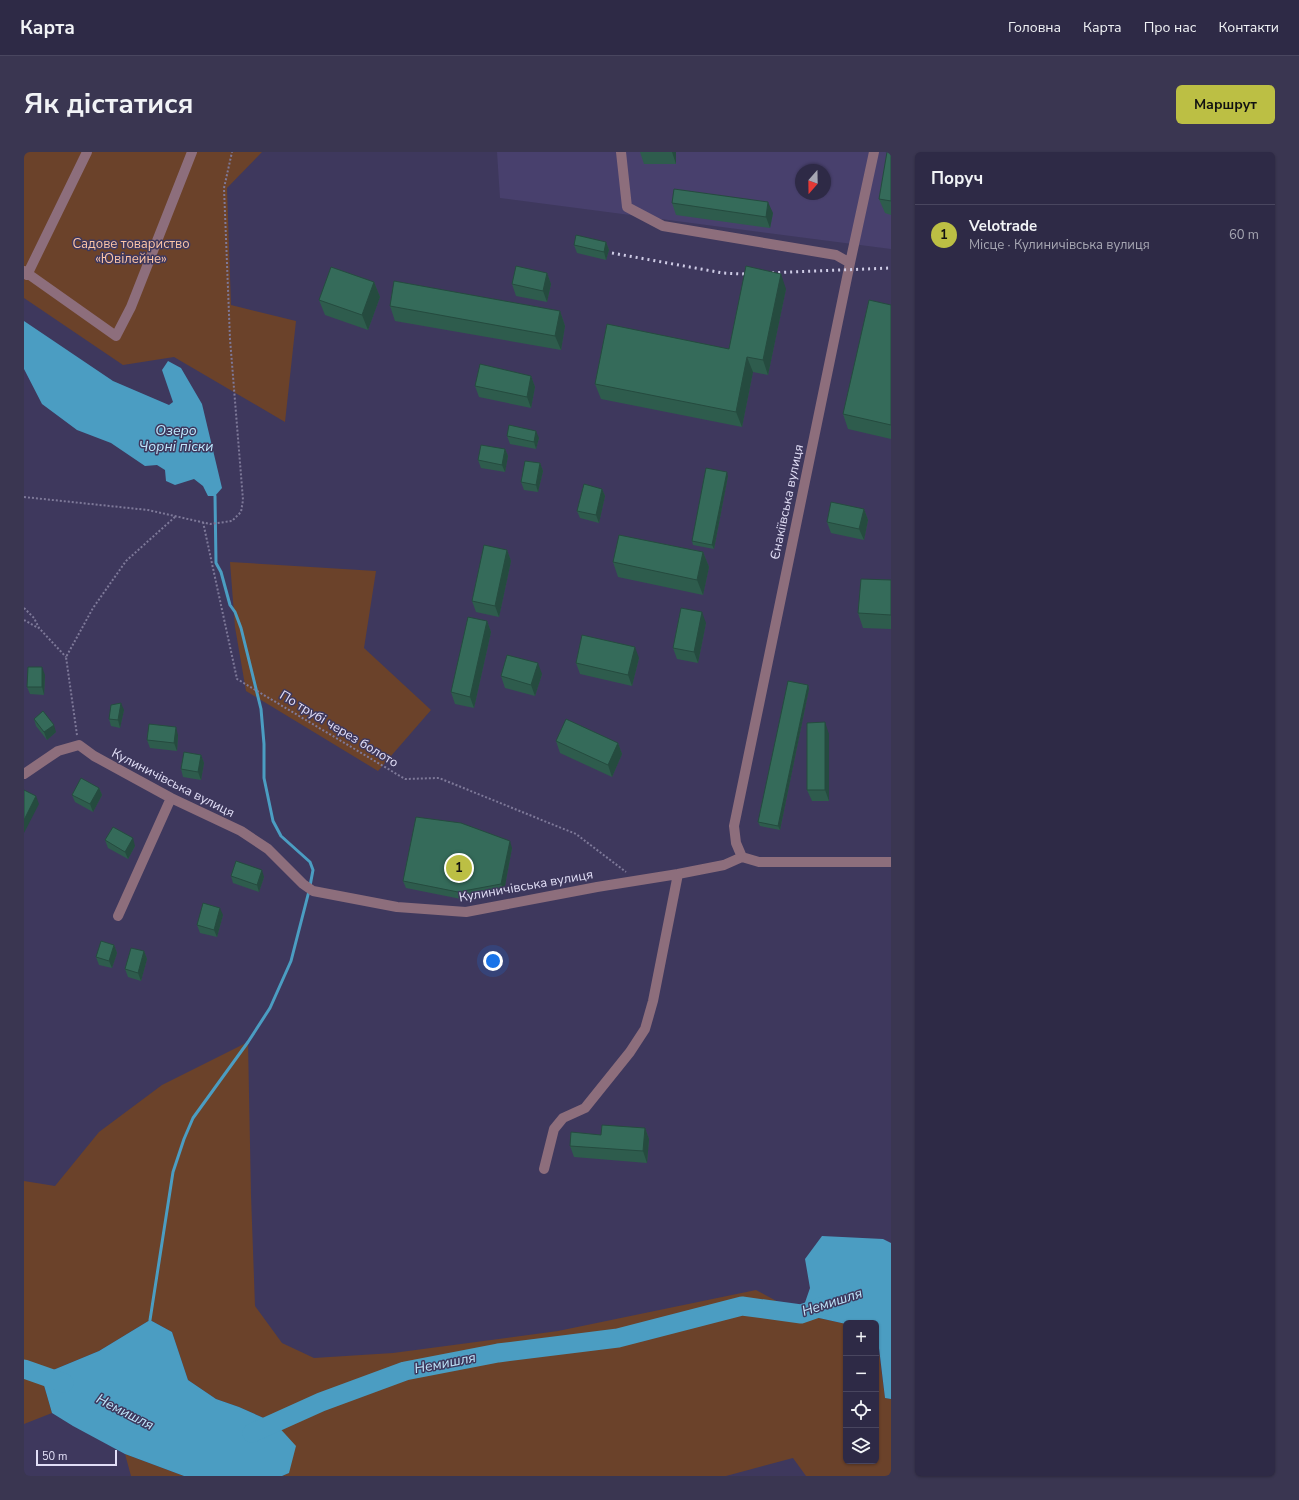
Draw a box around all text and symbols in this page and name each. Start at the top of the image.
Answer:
text: Карта [20,15,75,41]
text: Головна [1008,18,1061,37]
text: Карта [1083,18,1122,37]
text: Про нас [1144,18,1196,37]
text: Контакти [1218,18,1279,37]
text: Як дістатися [24,85,193,123]
button: Маршрут [1176,85,1275,124]
north arrow [795,164,831,200]
text: Поруч [931,167,983,190]
text: Velotrade [969,216,1037,236]
text: 1 [940,226,948,244]
text: 60 m [1229,226,1259,244]
park label: Садове товариство «Ювілейне» [72,235,190,268]
text: Місце · Кулиничівська вулиця [969,236,1150,254]
water label: Озеро Чорні піски [139,421,213,456]
street label: Єнакіївська вулиця [766,443,808,561]
street label: По трубі через болото [276,686,402,772]
street label: Кулиничівська вулиця [108,744,238,822]
pin: 1 [446,853,472,883]
street label: Кулиничівська вулиця [458,865,594,907]
your location [483,951,503,971]
water label: Немишля [799,1283,865,1321]
map controls [843,1320,879,1464]
button: + [843,1320,879,1356]
water label: Немишля [413,1348,477,1378]
button: − [843,1356,879,1392]
water label: Немишля [93,1389,157,1435]
button: locate [843,1392,879,1428]
button: layers [843,1428,879,1464]
scale bar [36,1448,117,1467]
text: 50 m [42,1449,67,1464]

